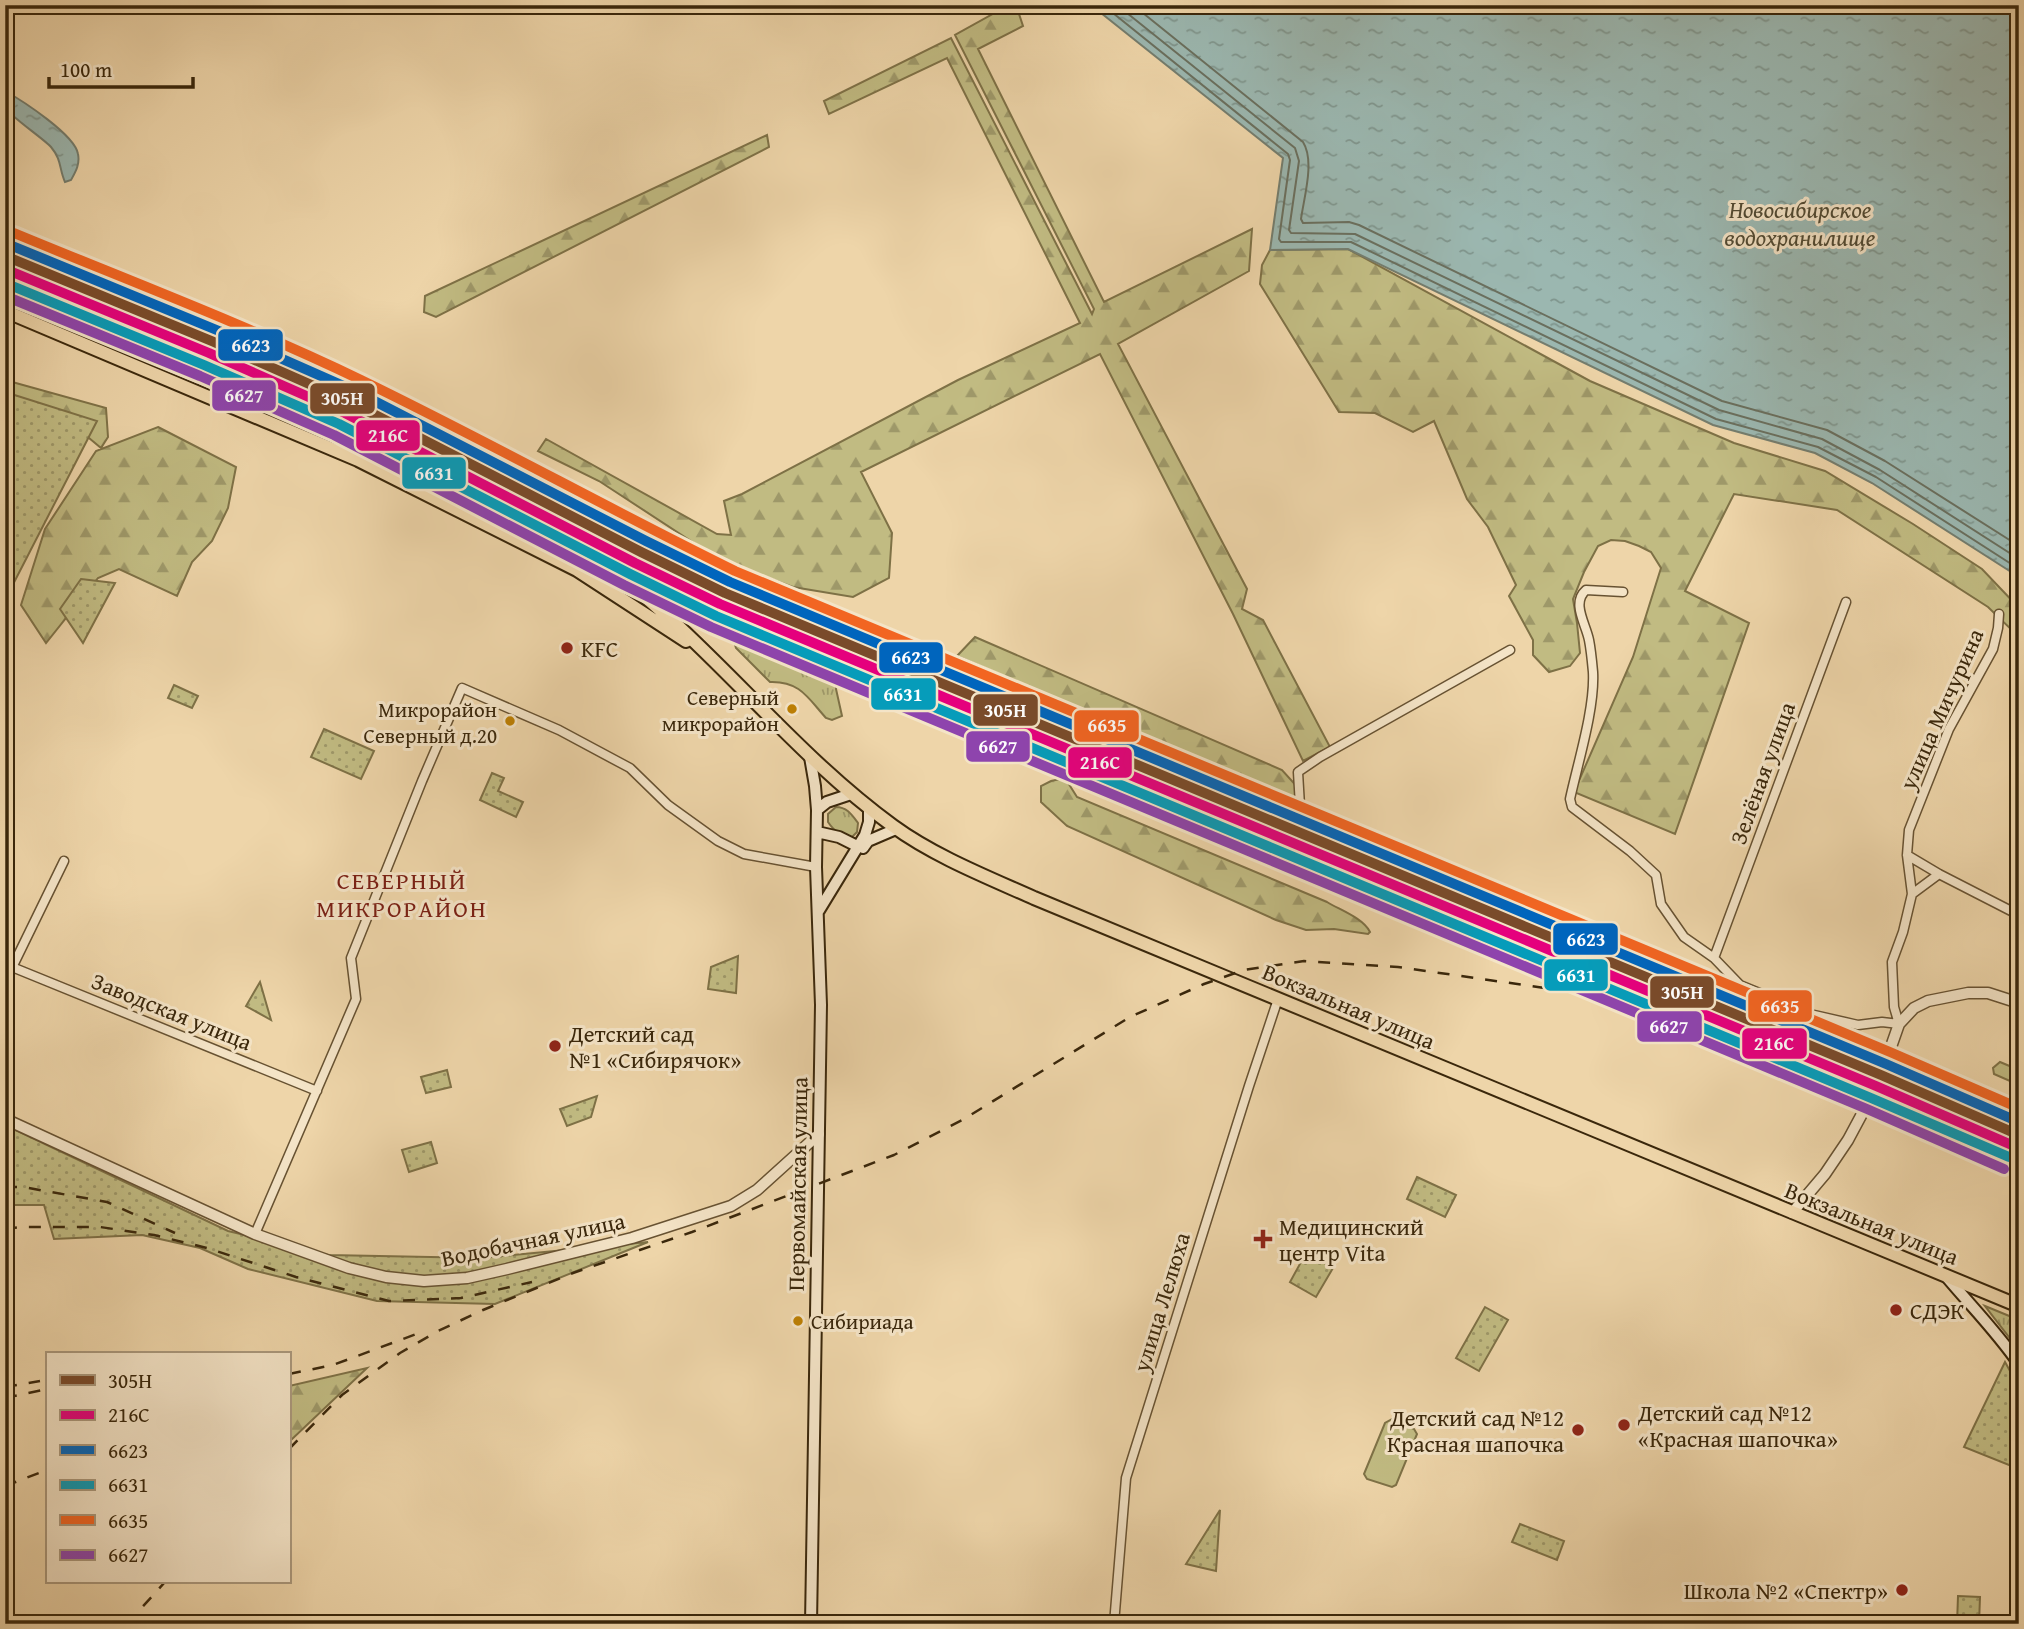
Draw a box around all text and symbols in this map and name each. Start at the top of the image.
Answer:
scale bar [49,46,192,90]
text: 100 m [60,54,112,85]
water label: Новосибирское водохранилище [1725,192,1876,255]
line badge: 6623 [217,328,284,362]
text: 6623 [231,331,271,359]
line badge: 6627 [211,379,277,412]
text: 6627 [224,381,264,409]
line badge: 305Н [309,382,376,415]
text: 305Н [321,384,363,412]
line badge: 216С [355,419,421,452]
text: 216С [368,421,408,449]
line badge: 6631 [401,456,467,490]
text: 6631 [414,459,454,487]
street label: улица Мичурина [1890,623,1991,796]
place label: KFC [581,632,618,665]
marker: KFC [559,640,575,656]
line badge: 6623 [878,641,944,674]
text: 6623 [891,643,931,671]
line badge: 6631 [870,677,937,711]
text: 6631 [883,680,923,708]
place label: Северный микрорайон [662,682,779,739]
line badge: 305Н [972,693,1039,727]
place label: Микрорайон Северный д.20 [364,694,497,751]
text: 305Н [984,696,1026,724]
street label: Зелёная улица [1721,697,1803,849]
marker: Северный микрорайон [785,702,799,716]
line badge: 6635 [1073,709,1140,743]
text: 6635 [1087,711,1127,739]
marker: Микрорайон Северный д.20 [503,714,517,728]
line badge: 6627 [965,730,1031,763]
text: 6627 [978,732,1018,760]
line badge: 216С [1067,746,1133,779]
text: 216С [1080,748,1120,776]
district label: СЕВЕРНЫЙ МИКРОРАЙОН [316,863,488,926]
line badge: 6623 [1552,922,1619,956]
text: 6623 [1566,925,1606,953]
street label: Вокзальная улица [1258,955,1440,1057]
line badge: 6631 [1543,958,1609,992]
text: 6631 [1556,961,1596,989]
street label: Заводская улица [87,964,257,1058]
line badge: 305Н [1649,975,1715,1009]
text: 305Н [1661,978,1703,1006]
line badge: 6635 [1747,989,1813,1023]
text: 6635 [1760,992,1800,1020]
line badge: 6627 [1636,1010,1703,1043]
text: 6627 [1649,1012,1689,1040]
place label: Детский сад №1 «Сибирячок» [568,1017,741,1076]
line badge: 216С [1741,1027,1808,1060]
text: 216С [1754,1029,1794,1057]
marker: Детский сад №1 «Сибирячок» [547,1038,563,1054]
street label: Первомайская улица [779,1077,815,1291]
street label: Вокзальная улица [1780,1173,1964,1273]
street label: Водобачная улица [438,1203,628,1275]
place label: Медицинский центр Vita [1279,1210,1424,1269]
street label: улица Лелюха [1124,1228,1198,1377]
marker: Медицинский центр Vita [1253,1229,1273,1249]
place label: СДЭК [1910,1294,1964,1327]
marker: СДЭК [1888,1302,1904,1318]
place label: Сибириада [811,1306,913,1337]
marker: Сибириада [791,1314,805,1328]
legend [46,1352,290,1584]
text: 305Н [108,1365,152,1396]
place label: Детский сад №12 «Красная шапочка» [1637,1396,1838,1455]
text: 216С [108,1399,150,1430]
place label: Детский сад №12 Красная шапочка [1387,1401,1564,1460]
marker: Детский сад №12 «Красная шапочка» [1616,1417,1632,1433]
marker: Детский сад №12 Красная шапочка [1570,1422,1586,1438]
text: 6623 [108,1435,148,1466]
text: 6631 [108,1469,148,1500]
text: 6635 [108,1505,148,1536]
text: 6627 [108,1539,148,1570]
place label: Школа №2 «Спектр» [1684,1574,1888,1607]
marker: Школа №2 «Спектр» [1894,1582,1910,1598]

